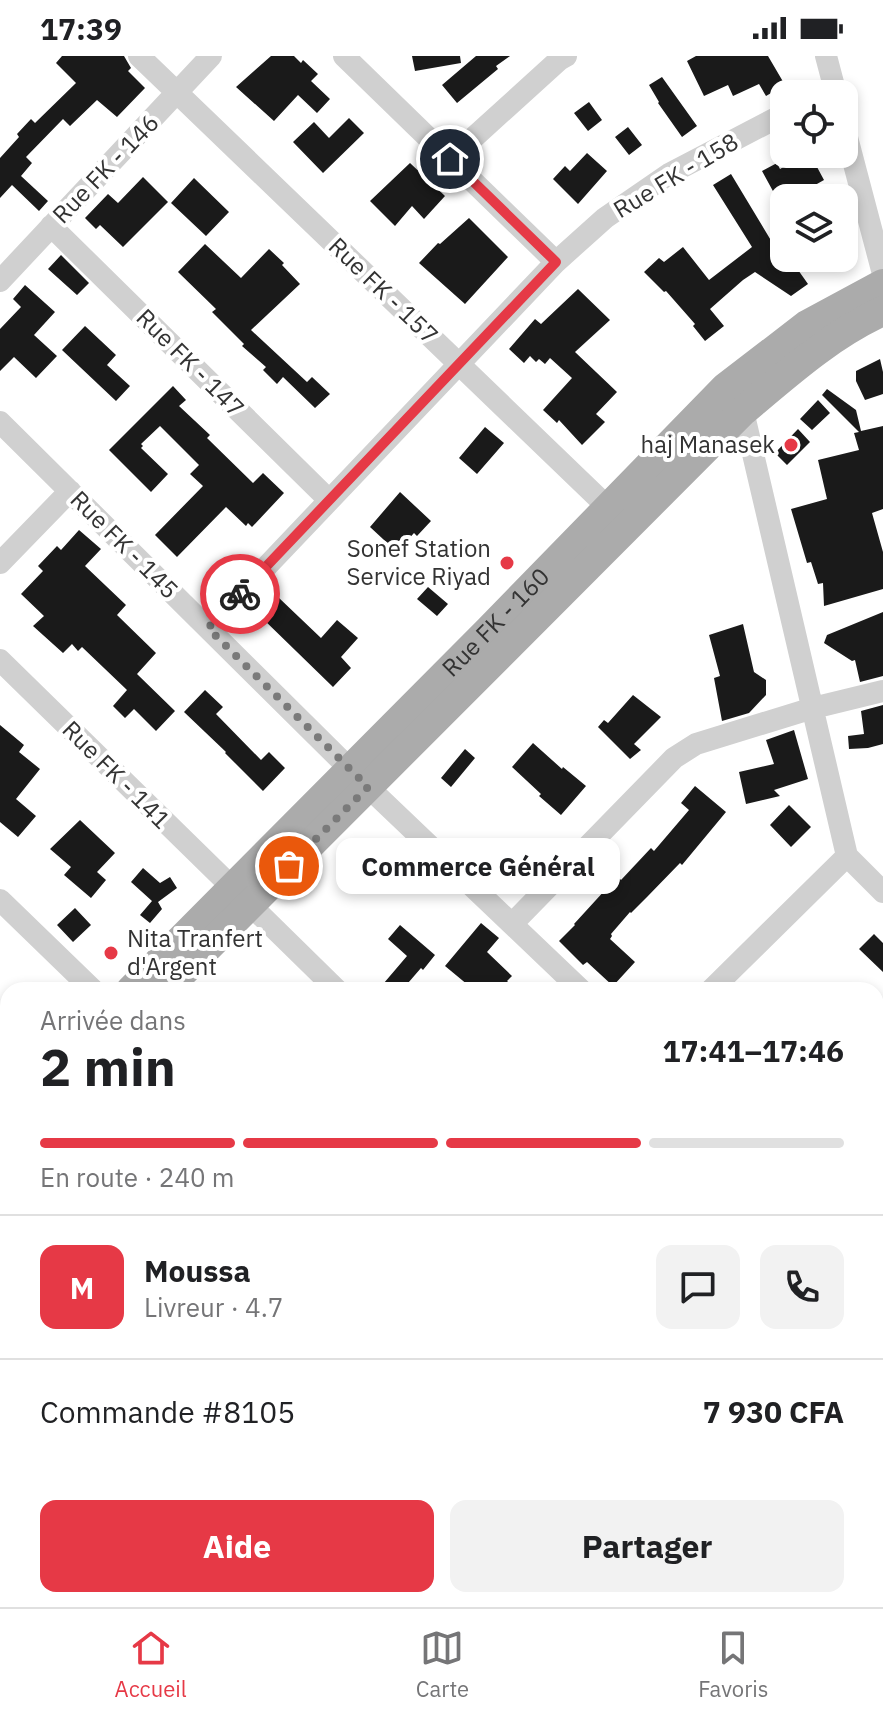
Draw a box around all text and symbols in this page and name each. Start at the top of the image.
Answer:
text: 17:39 [40,9,122,48]
map controls [770,80,858,272]
button: locate [770,80,858,168]
street label: Rue FK - 146 [45,107,166,230]
pin [416,125,484,193]
street label: Rue FK - 158 [607,125,744,225]
icon: home [428,137,472,181]
button: layers [770,184,858,272]
street label: Rue FK - 157 [322,230,445,351]
street label: Rue FK - 147 [130,301,252,423]
place label: haj Manasek [641,428,775,460]
marker: haj Manasek [782,436,800,454]
street label: Rue FK - 145 [64,483,186,605]
place label: Sonef Station Service Riyad [347,532,491,592]
courier [200,554,280,634]
marker: Sonef Station Service Riyad [498,554,516,572]
street label: Rue FK - 160 [435,560,556,683]
icon: bike [218,572,262,616]
street label: Rue FK - 141 [56,713,178,835]
pin [255,832,323,900]
callout: Commerce Général [337,838,621,894]
icon: bag [267,844,311,888]
text: Commerce Général [361,849,595,883]
place label: Nita Tranfert d'Argent [127,922,263,982]
marker: Nita Tranfert d'Argent [102,944,120,962]
text: Arrivée dans [40,1003,186,1037]
text: 17:41–17:46 [663,1031,844,1070]
text: 2 min [40,1033,176,1100]
text: En route · 240 m [40,1160,234,1194]
button: chat [656,1245,740,1329]
button: phone [760,1245,844,1329]
text: Moussa [144,1251,250,1290]
text: M [70,1268,94,1307]
text: Livreur · 4.7 [144,1290,283,1324]
text: Commande #8105 [40,1392,295,1431]
text: 7 930 CFA [703,1392,844,1431]
button: Aide [40,1500,434,1592]
button: Partager [450,1500,844,1592]
tab: Accueil [115,1626,187,1703]
tab: Carte [416,1626,469,1703]
tab: Favoris [698,1626,768,1703]

